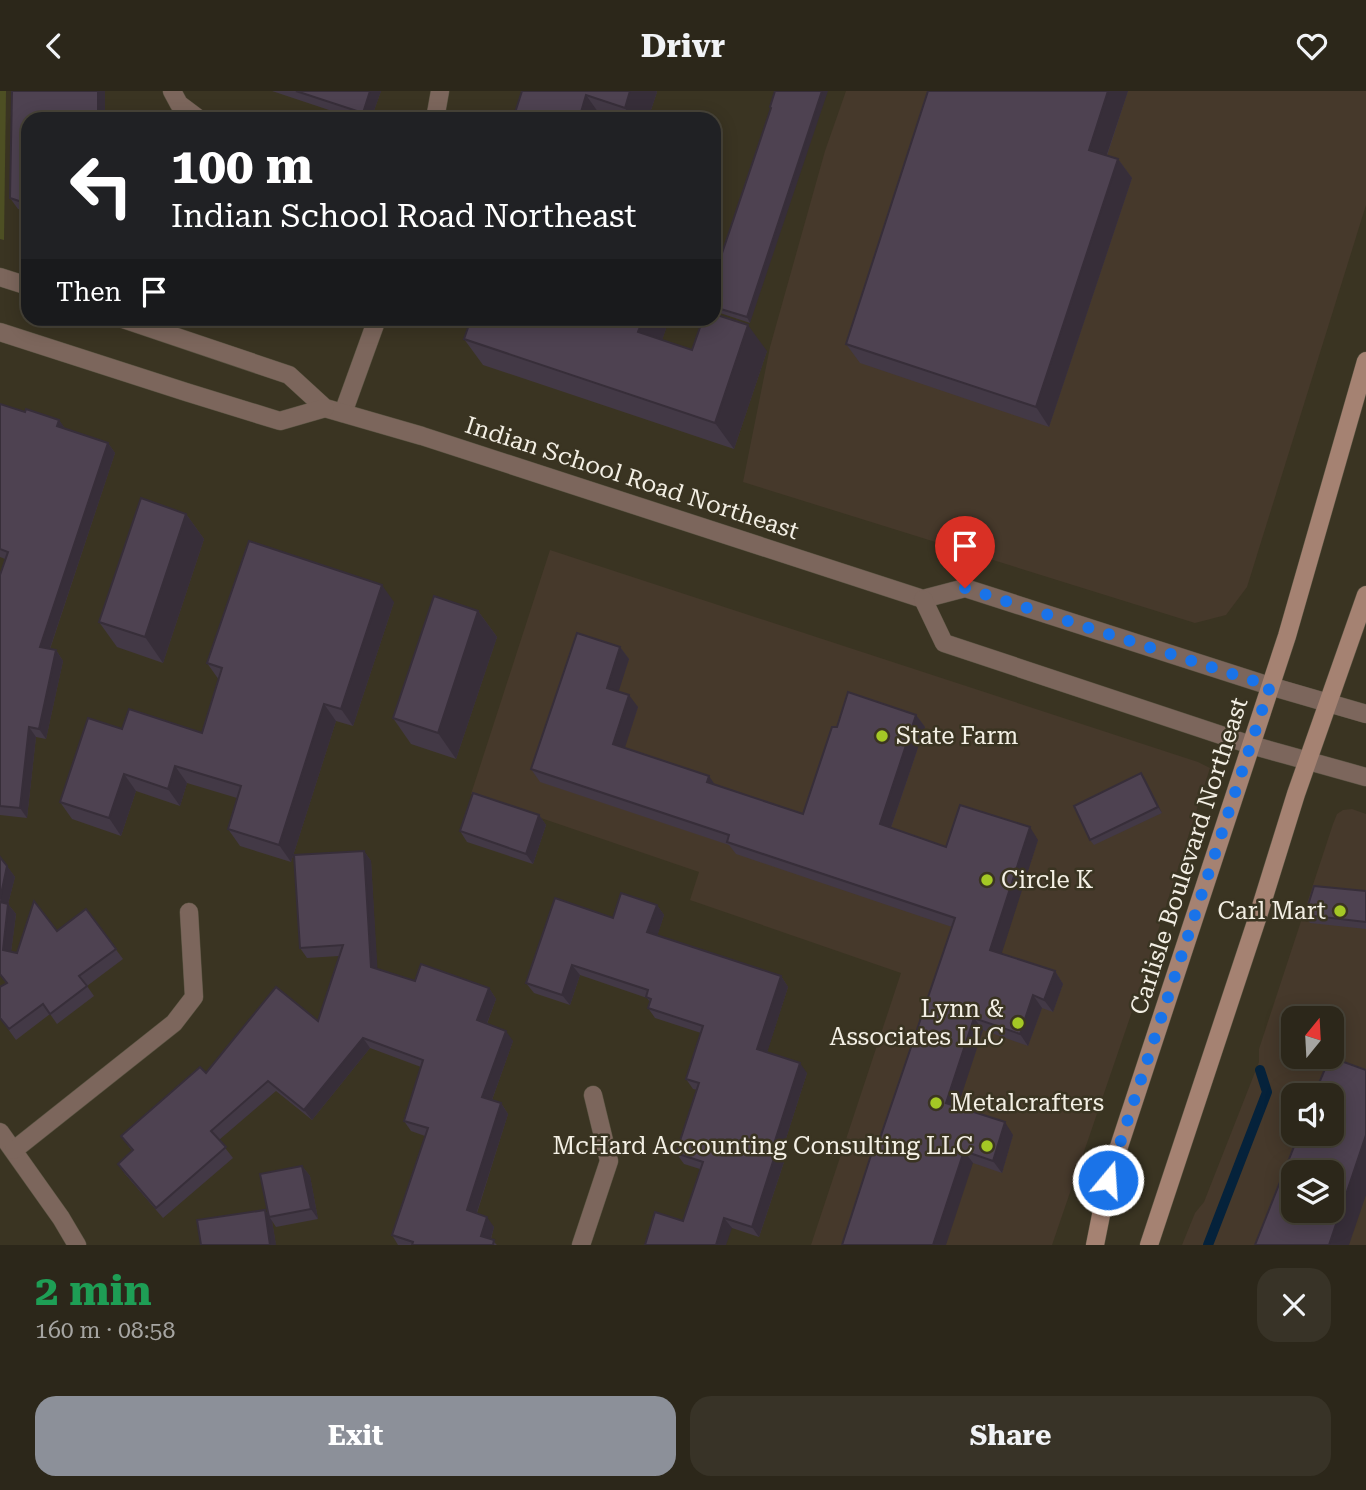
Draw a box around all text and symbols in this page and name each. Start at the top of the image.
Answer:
icon: back [35,27,73,65]
text: Drivr [641,27,725,65]
icon: heart [1293,27,1331,65]
text: 100 m [171,138,313,195]
icon: left [56,140,147,231]
text: Indian School Road Northeast [171,197,636,235]
icon: arrive [135,273,173,311]
text: Then [56,277,121,307]
street label: Indian School Road Northeast [462,411,802,545]
pin [935,516,995,588]
icon: arrive [946,527,984,565]
street label: Carlisle Boulevard Northeast [1124,694,1254,1018]
place label: State Farm [896,722,1018,750]
marker: State Farm [874,728,890,744]
place label: Circle K [1001,866,1094,894]
marker: Circle K [979,872,995,888]
place label: Carl Mart [1218,897,1326,925]
marker: Carl Mart [1332,903,1348,919]
place label: Lynn & Associates LLC [830,995,1004,1051]
north arrow [1281,1006,1344,1069]
map controls [1281,1006,1344,1223]
marker: Lynn & Associates LLC [1010,1015,1026,1031]
button: sound [1281,1083,1344,1146]
place label: Metalcrafters [950,1089,1104,1117]
marker: Metalcrafters [928,1095,944,1111]
place label: McHard Accounting Consulting LLC [553,1132,973,1160]
marker: McHard Accounting Consulting LLC [979,1138,995,1154]
position arrow [1071,1143,1145,1217]
button: layers [1281,1160,1344,1223]
text: 2 min [35,1266,152,1315]
button: close [1257,1268,1331,1342]
text: 160 m · 08:58 [35,1317,175,1344]
button: Exit [35,1396,676,1476]
button: Share [690,1396,1331,1476]

